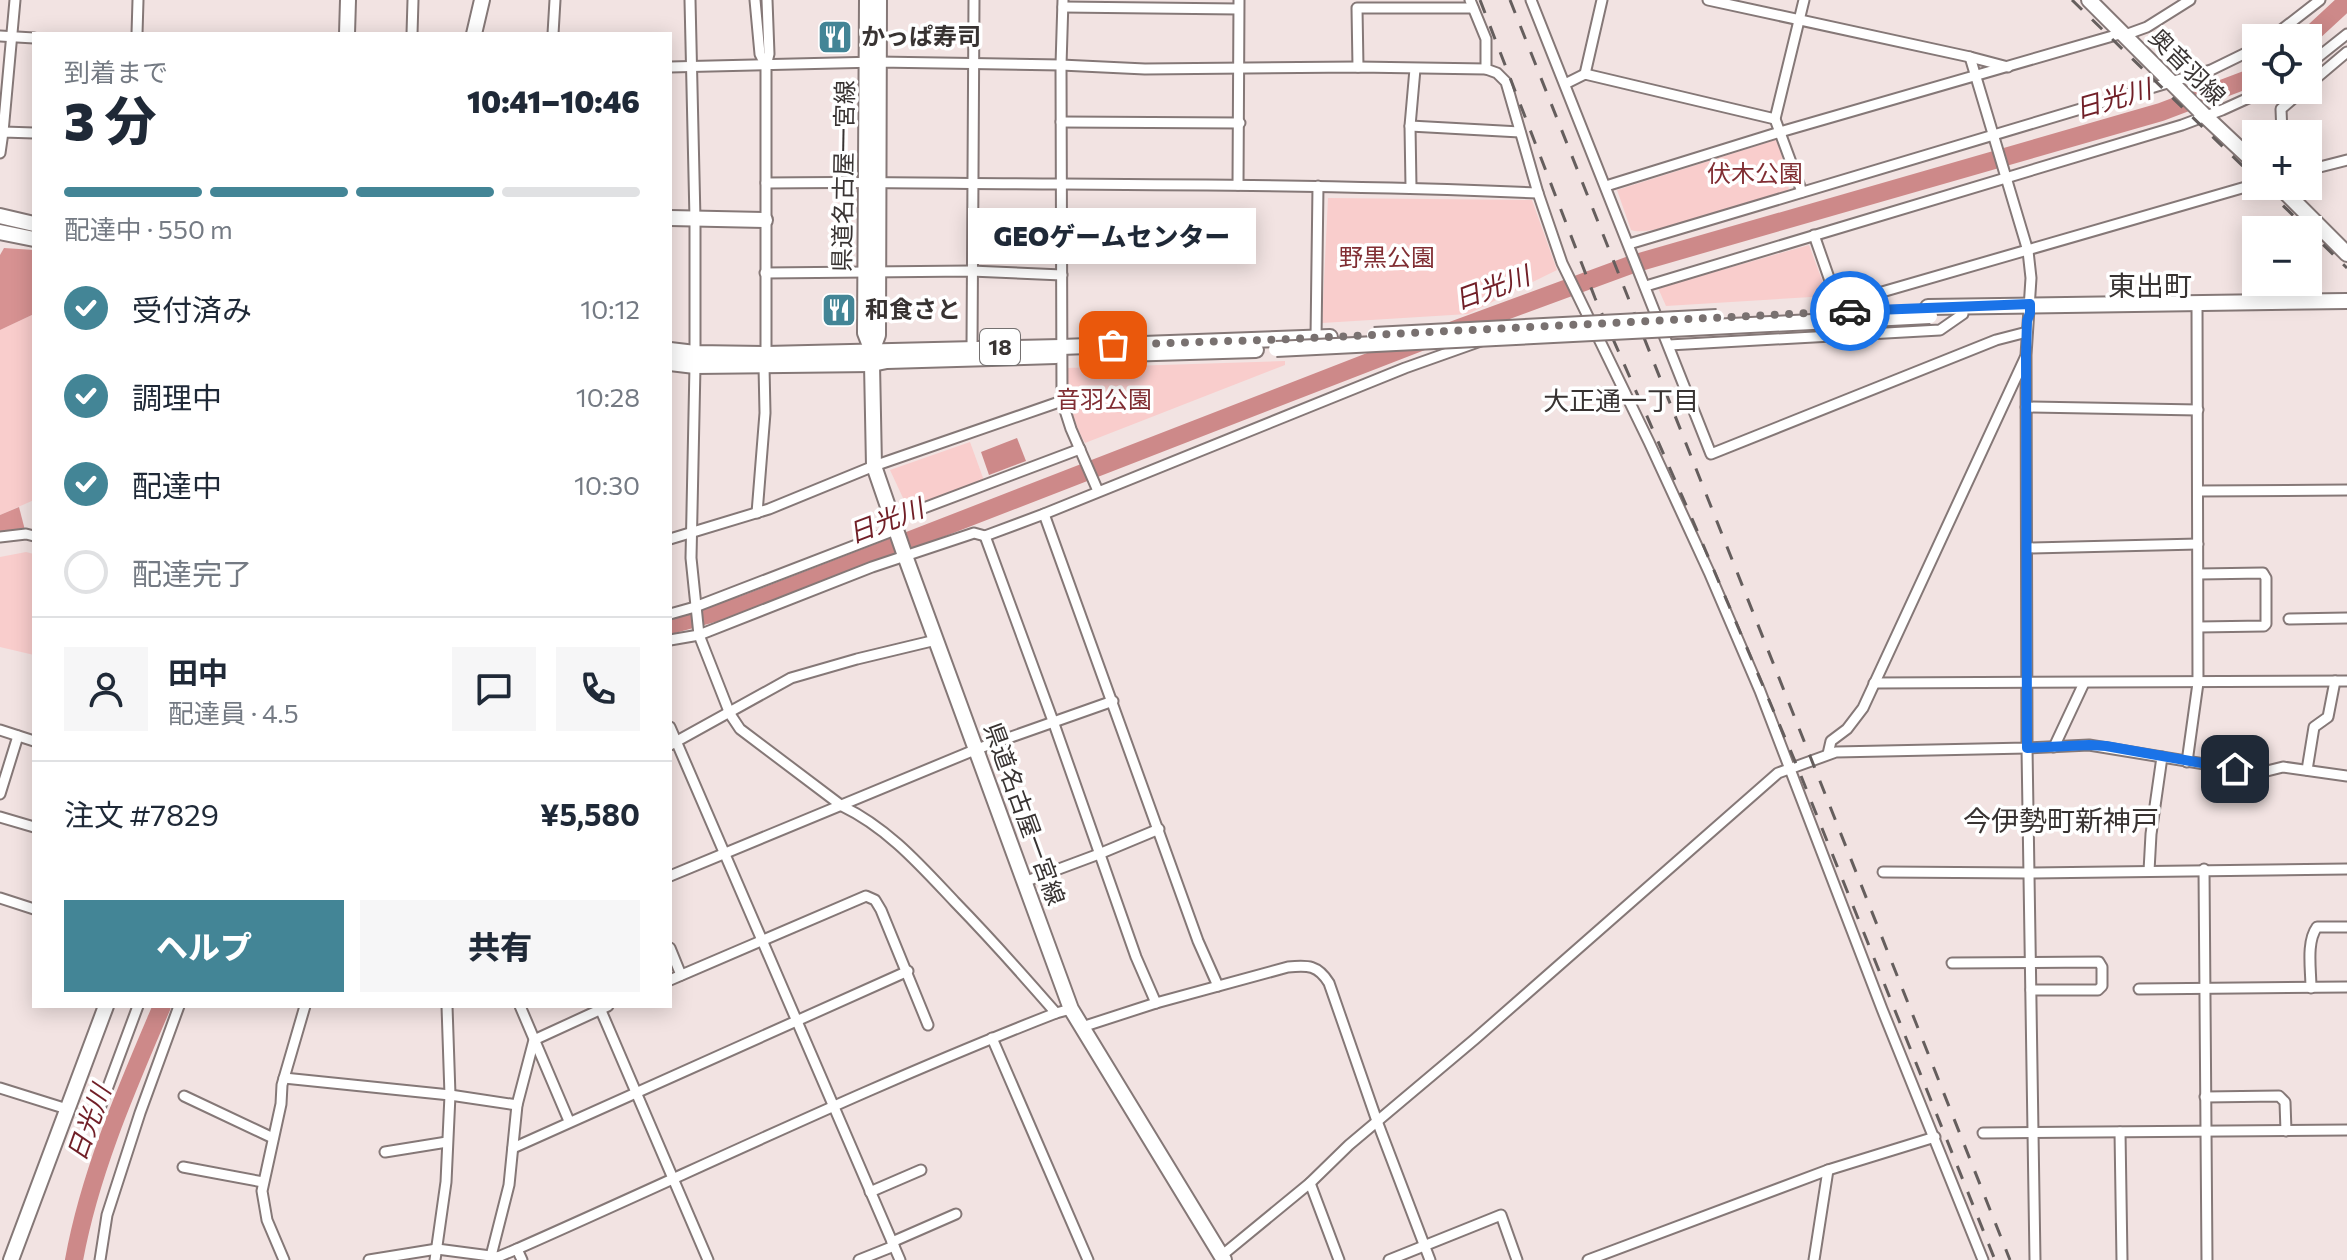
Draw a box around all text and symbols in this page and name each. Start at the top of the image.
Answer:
restaurant icon: かっぱ寿司 [816,18,854,56]
place label: かっぱ寿司 [861,21,981,50]
street label: 奥音羽線 [2144,22,2232,110]
map controls [2242,24,2322,296]
button: locate [2242,24,2322,104]
text: 到着まで [64,56,168,87]
water label: 日光川 [2071,71,2157,123]
street label: 県道名古屋一宮線 [826,80,859,272]
text: 10:41–10:46 [467,82,640,119]
text: 3 分 [64,87,157,151]
button: + [2242,120,2322,200]
park label: 伏木公園 [1707,158,1803,187]
callout: GEOゲームセンター [969,209,1257,265]
text: 配達中 · 550 m [64,213,233,244]
button: − [2242,216,2322,296]
text: GEOゲームセンター [994,220,1230,251]
park label: 野黒公園 [1339,242,1435,271]
water label: 日光川 [1450,258,1536,314]
district label: 東出町 [2108,268,2192,302]
courier [1810,271,1890,351]
icon: check [64,286,108,330]
icon: car [1828,289,1872,333]
text: 受付済み [132,290,252,327]
restaurant icon: 和食さと [820,291,858,329]
text: 10:12 [580,293,640,324]
place label: 和食さと [865,294,961,323]
pin [1079,311,1147,379]
icon: bag [1091,323,1135,367]
road number: 18 [980,329,1020,365]
icon: check [64,374,108,418]
text: 調理中 [132,378,222,415]
text: 10:28 [576,381,640,412]
park label: 音羽公園 [1056,384,1152,413]
district label: 大正通一丁目 [1543,384,1699,415]
icon: check [64,462,108,506]
text: 配達中 [132,466,222,503]
text: 10:30 [574,469,640,500]
water label: 日光川 [843,490,930,548]
text: 配達完了 [132,554,252,591]
button: person [64,647,148,731]
button: chat [452,647,536,731]
button: phone [556,647,640,731]
text: 田中 [168,653,228,690]
text: 配達員 · 4.5 [168,697,299,728]
street label: 県道名古屋一宮線 [979,718,1072,909]
pin [2201,735,2269,803]
icon: home [2213,747,2257,791]
text: 注文 #7829 [64,795,219,832]
text: ¥5,580 [540,795,640,832]
district label: 今伊勢町新神戸 [1963,803,2159,837]
button: ヘルプ [64,900,344,992]
button: 共有 [360,900,640,992]
water label: 日光川 [60,1078,117,1164]

